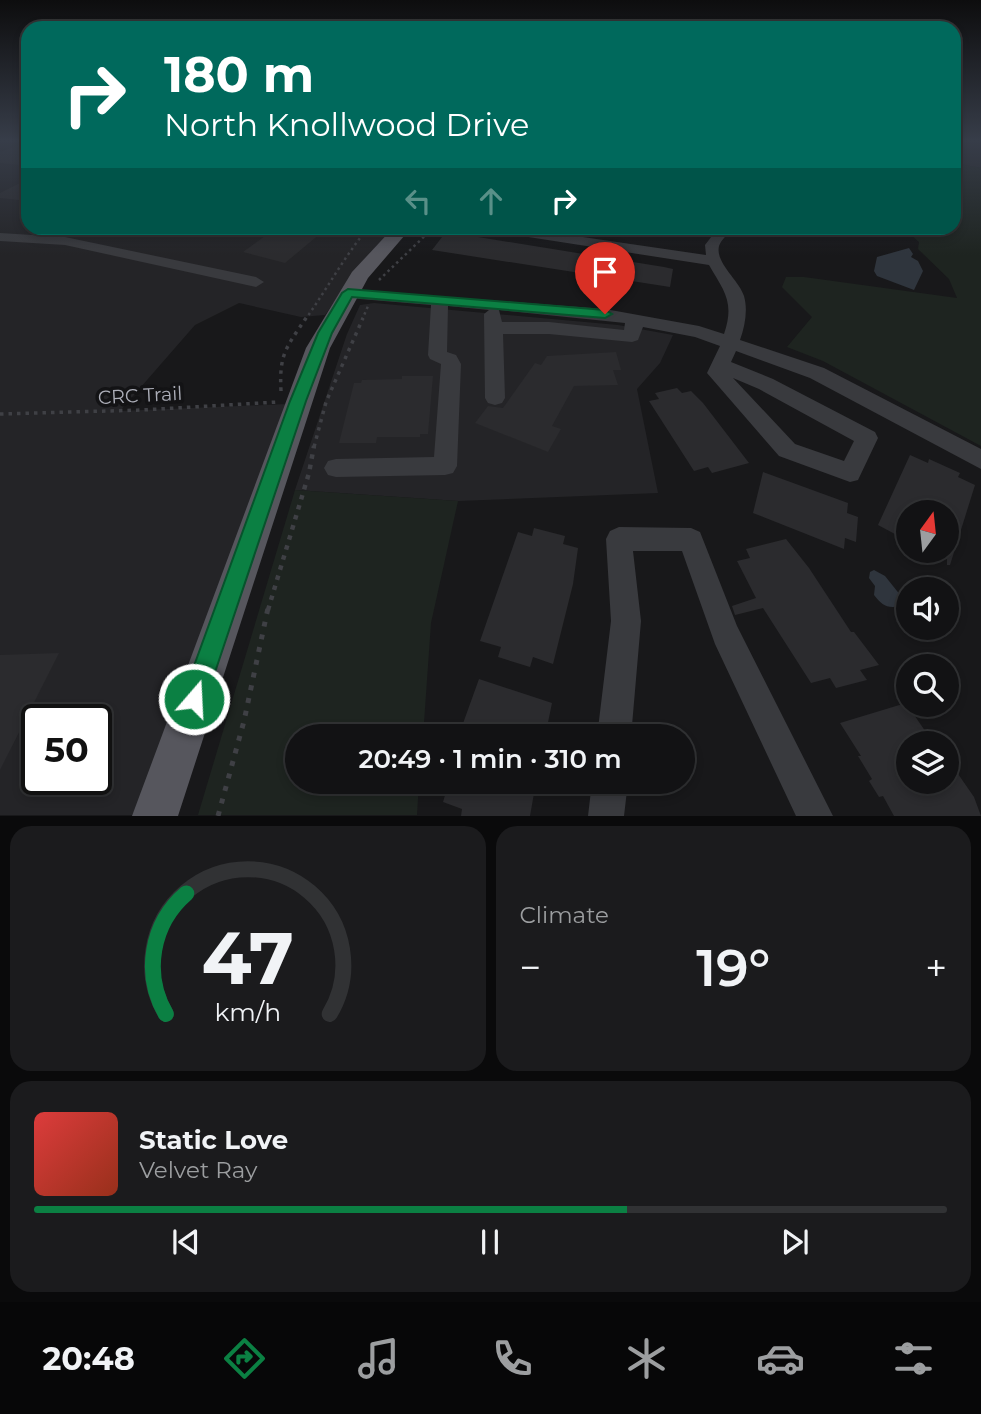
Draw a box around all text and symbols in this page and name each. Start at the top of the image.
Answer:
text: 180 m [164,45,314,104]
icon: right [49,49,140,140]
text: North Knollwood Drive [164,105,529,144]
icon: left [399,182,437,220]
icon: ahead [472,182,510,220]
icon: right [545,182,583,220]
pin [575,242,635,314]
icon: arrive [586,253,624,291]
street label: CRC Trail [97,382,183,409]
north arrow [896,500,959,564]
map controls [896,500,959,794]
button: sound [896,577,959,640]
button: search [896,654,959,717]
position arrow [157,662,231,736]
speed limit sign: 50 [21,704,112,795]
button: layers [896,731,959,794]
text: 20:49 · 1 min · 310 m [358,743,622,775]
text: Climate [520,901,609,929]
text: 47 [202,915,294,1003]
text: 19° [696,936,770,999]
text: − [520,944,541,991]
text: + [925,944,947,991]
text: km/h [214,997,281,1027]
text: Static Love [139,1124,288,1156]
text: Velvet Ray [139,1156,257,1184]
icon: previous [167,1223,205,1261]
icon: pause [471,1223,509,1261]
icon: next [776,1223,814,1261]
icon: directions [220,1334,269,1383]
icon: music [354,1334,403,1383]
icon: phone [488,1334,537,1383]
icon: climate [622,1334,671,1383]
icon: car [756,1334,805,1383]
icon: filters [889,1334,938,1383]
text: 20:48 [42,1339,135,1378]

